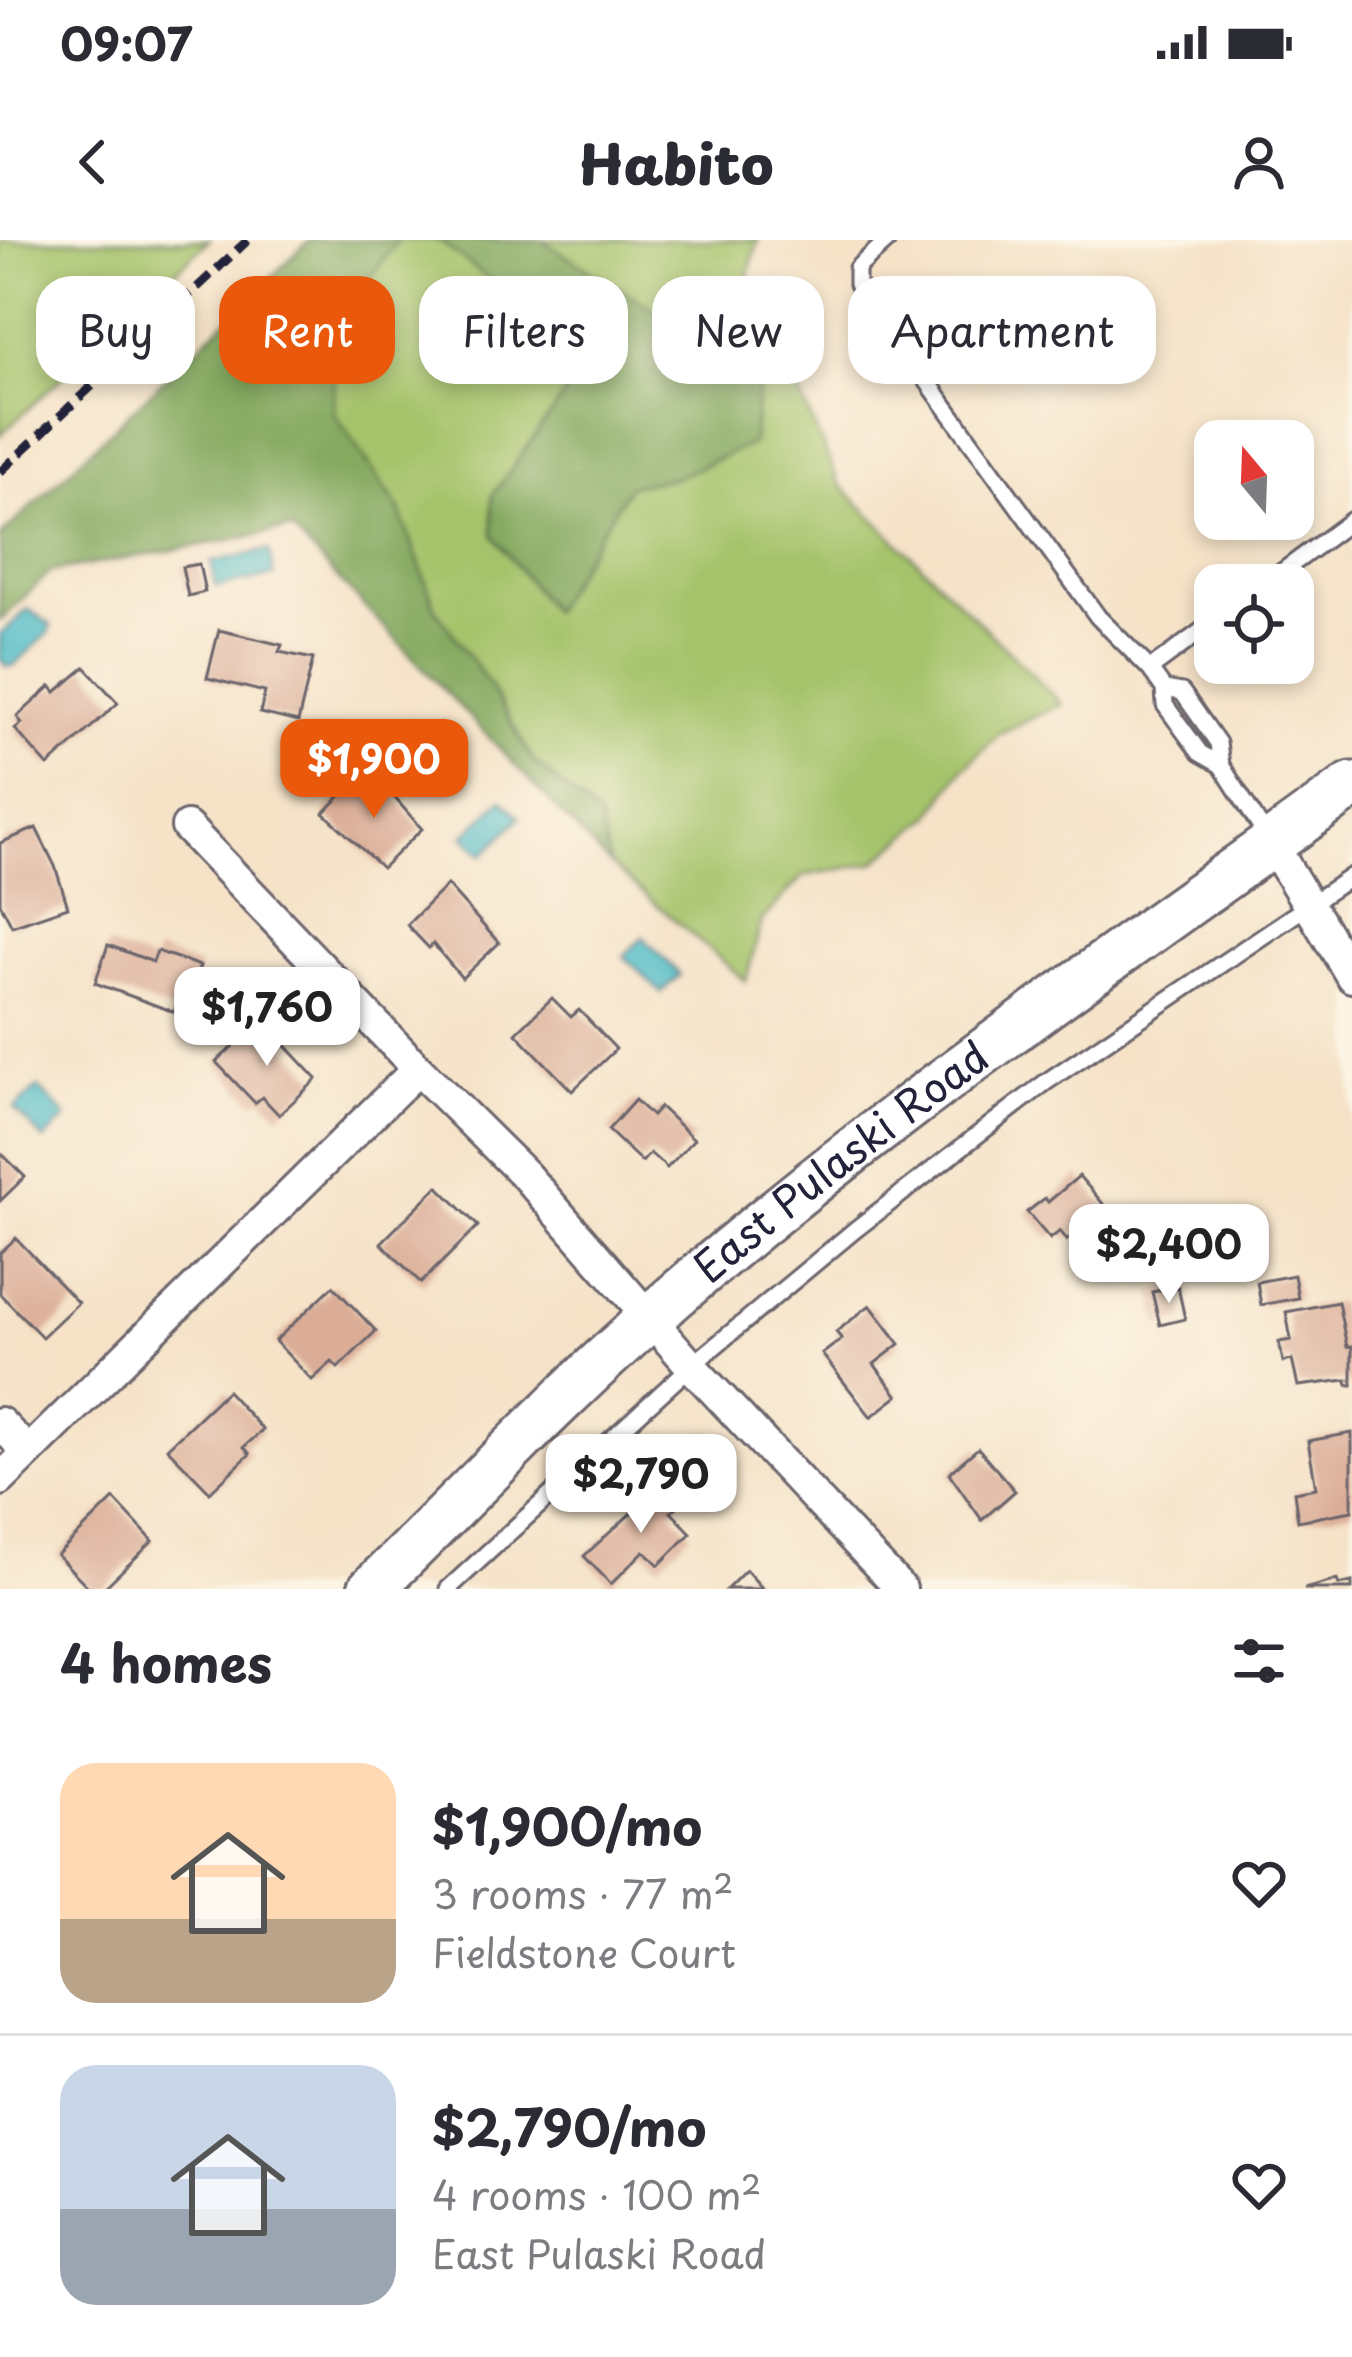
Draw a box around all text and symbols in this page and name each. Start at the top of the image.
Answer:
text: 09:07 [60,8,192,76]
text: Habito [579,122,773,203]
icon: back [60,129,126,195]
icon: person [1226,129,1292,195]
chip: Buy [36,276,195,384]
chip: Rent [219,276,395,384]
chip: Filters [419,276,628,384]
chip: New [652,276,824,384]
chip: Apartment [848,276,1156,384]
north arrow [1194,420,1314,540]
map controls [1194,420,1314,684]
button: locate [1194,564,1314,684]
pin: $1,900 [276,719,472,821]
text: $1,900 [307,728,441,787]
pin: $1,760 [169,967,365,1069]
text: $1,760 [201,976,333,1035]
street label: East Pulaski Road [678,1024,1001,1296]
pin: $2,400 [1071,1204,1267,1306]
text: $2,400 [1096,1213,1242,1272]
pin: $2,790 [543,1434,739,1536]
text: $2,790 [573,1443,709,1502]
text: 4 homes [60,1623,272,1700]
icon: filters [1226,1628,1292,1694]
text: $1,900/mo [432,1786,702,1863]
icon: home [156,1811,300,1955]
icon: heart [1226,1850,1292,1916]
text: 3 rooms · 77 m² [432,1863,734,1922]
text: Fieldstone Court [432,1922,736,1981]
text: $2,790/mo [432,2087,706,2164]
icon: home [156,2113,300,2257]
icon: heart [1226,2152,1292,2218]
text: 4 rooms · 100 m² [432,2164,761,2223]
text: East Pulaski Road [432,2223,766,2282]

